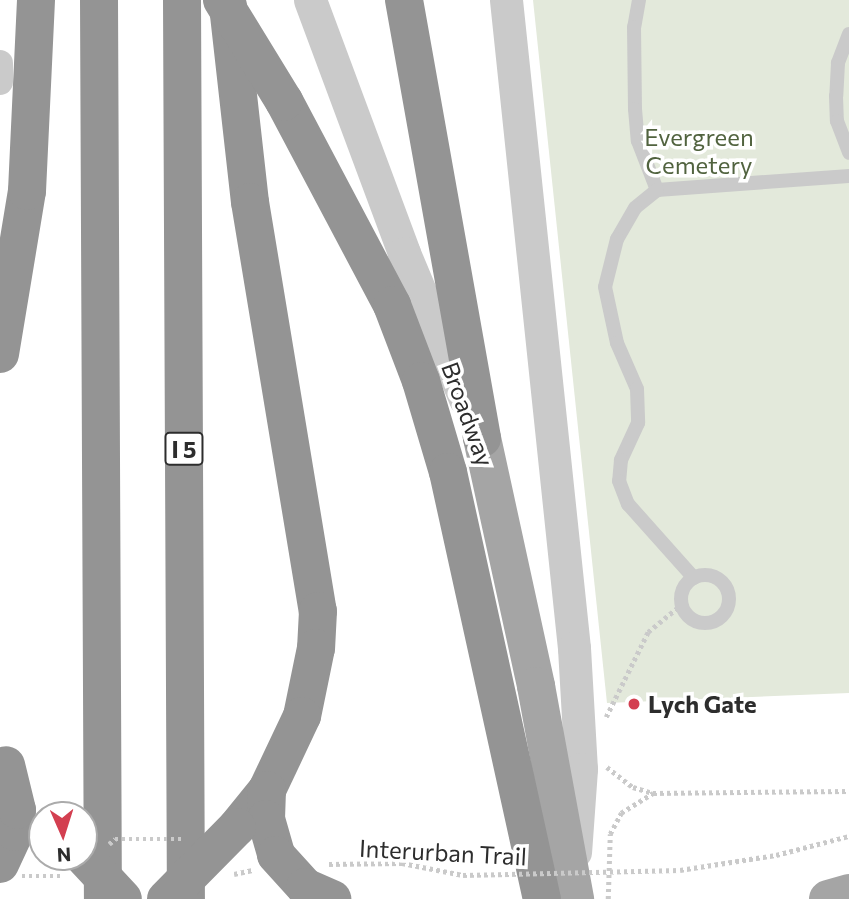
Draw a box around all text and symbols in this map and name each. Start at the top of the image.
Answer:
park label: Evergreen Cemetery [644,123,754,179]
street label: Broadway [436,358,500,470]
road number: I 5 [163,430,205,468]
place label: Lych Gate [648,690,757,718]
marker: Lych Gate [626,696,642,712]
north arrow [28,801,98,871]
street label: Interurban Trail [358,833,528,871]
text: N [56,844,72,867]

